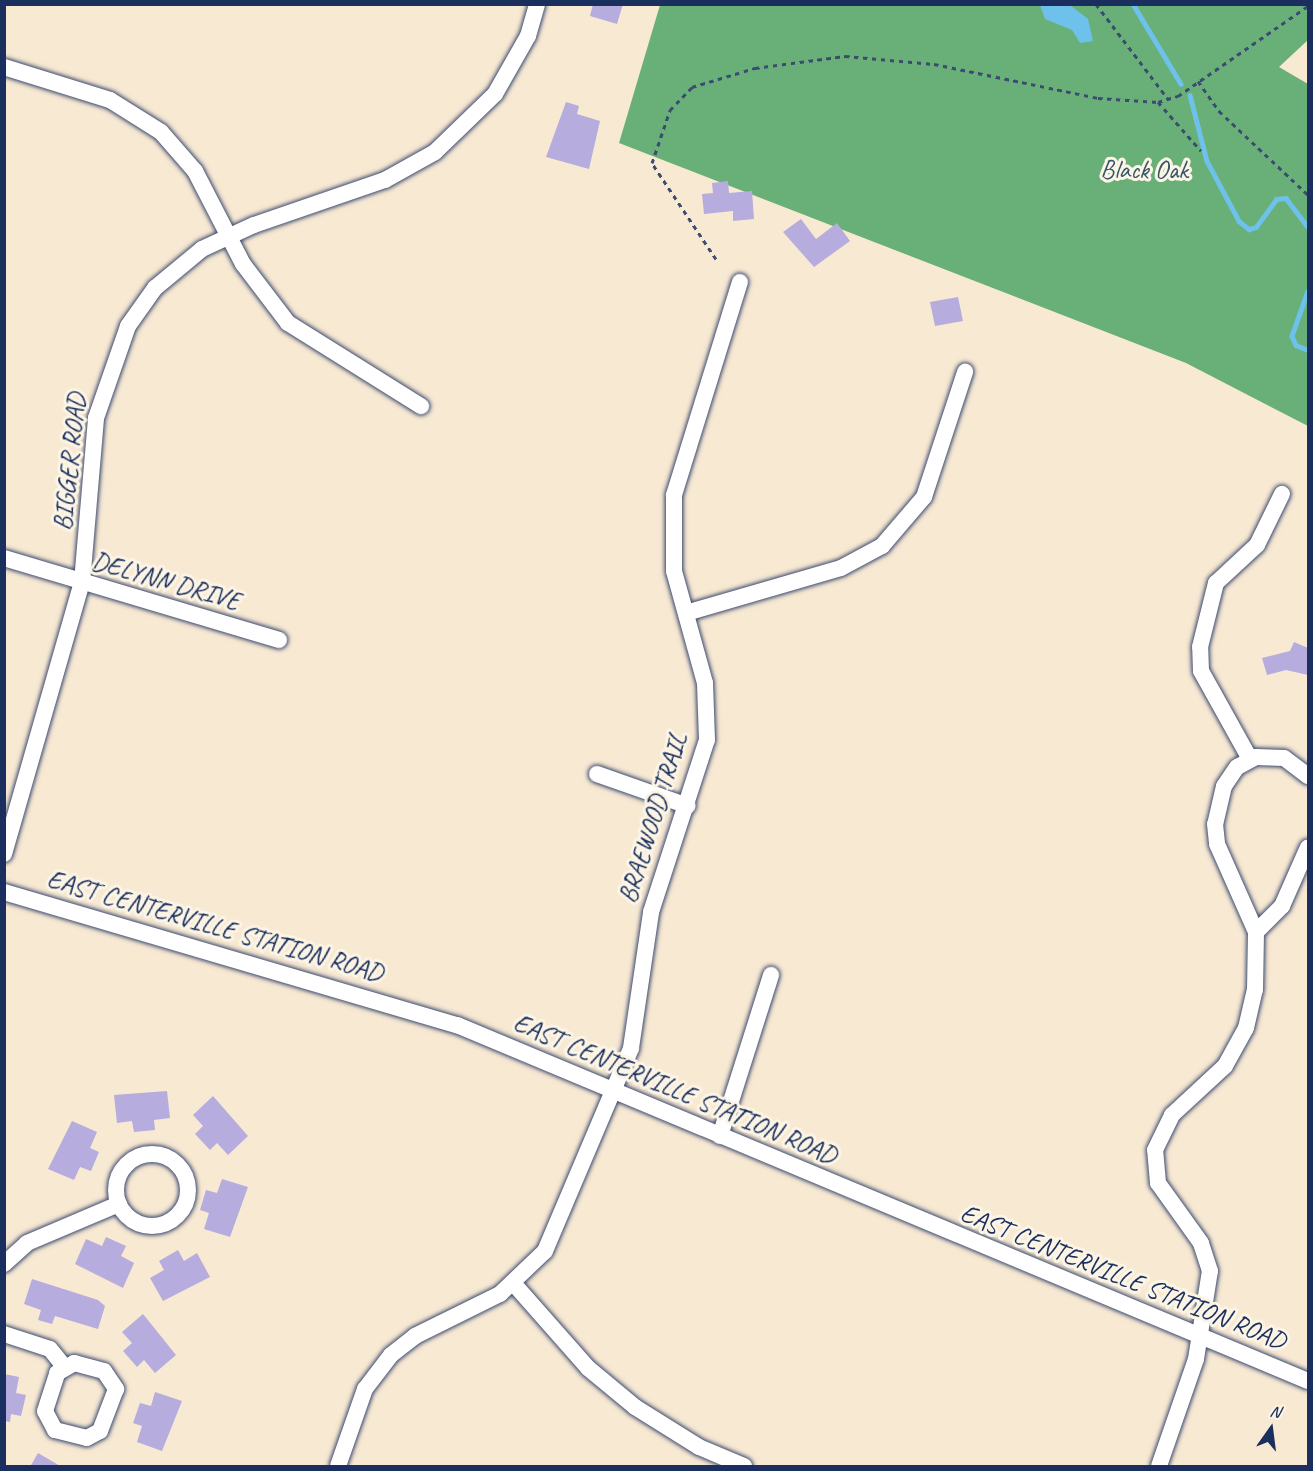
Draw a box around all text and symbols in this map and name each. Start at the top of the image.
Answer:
park label: Black Oak [1100,154,1188,186]
street label: BIGGER ROAD [47,391,93,533]
street label: DELYNN DRIVE [89,545,243,617]
street label: BRAEWOOD TRAIL [612,729,694,907]
street label: EAST CENTERVILLE STATION ROAD [42,863,388,989]
street label: EAST CENTERVILLE STATION ROAD [508,1006,842,1172]
street label: EAST CENTERVILLE STATION ROAD [955,1197,1291,1357]
north arrow [1241,1399,1301,1459]
text: N [1268,1401,1283,1422]

